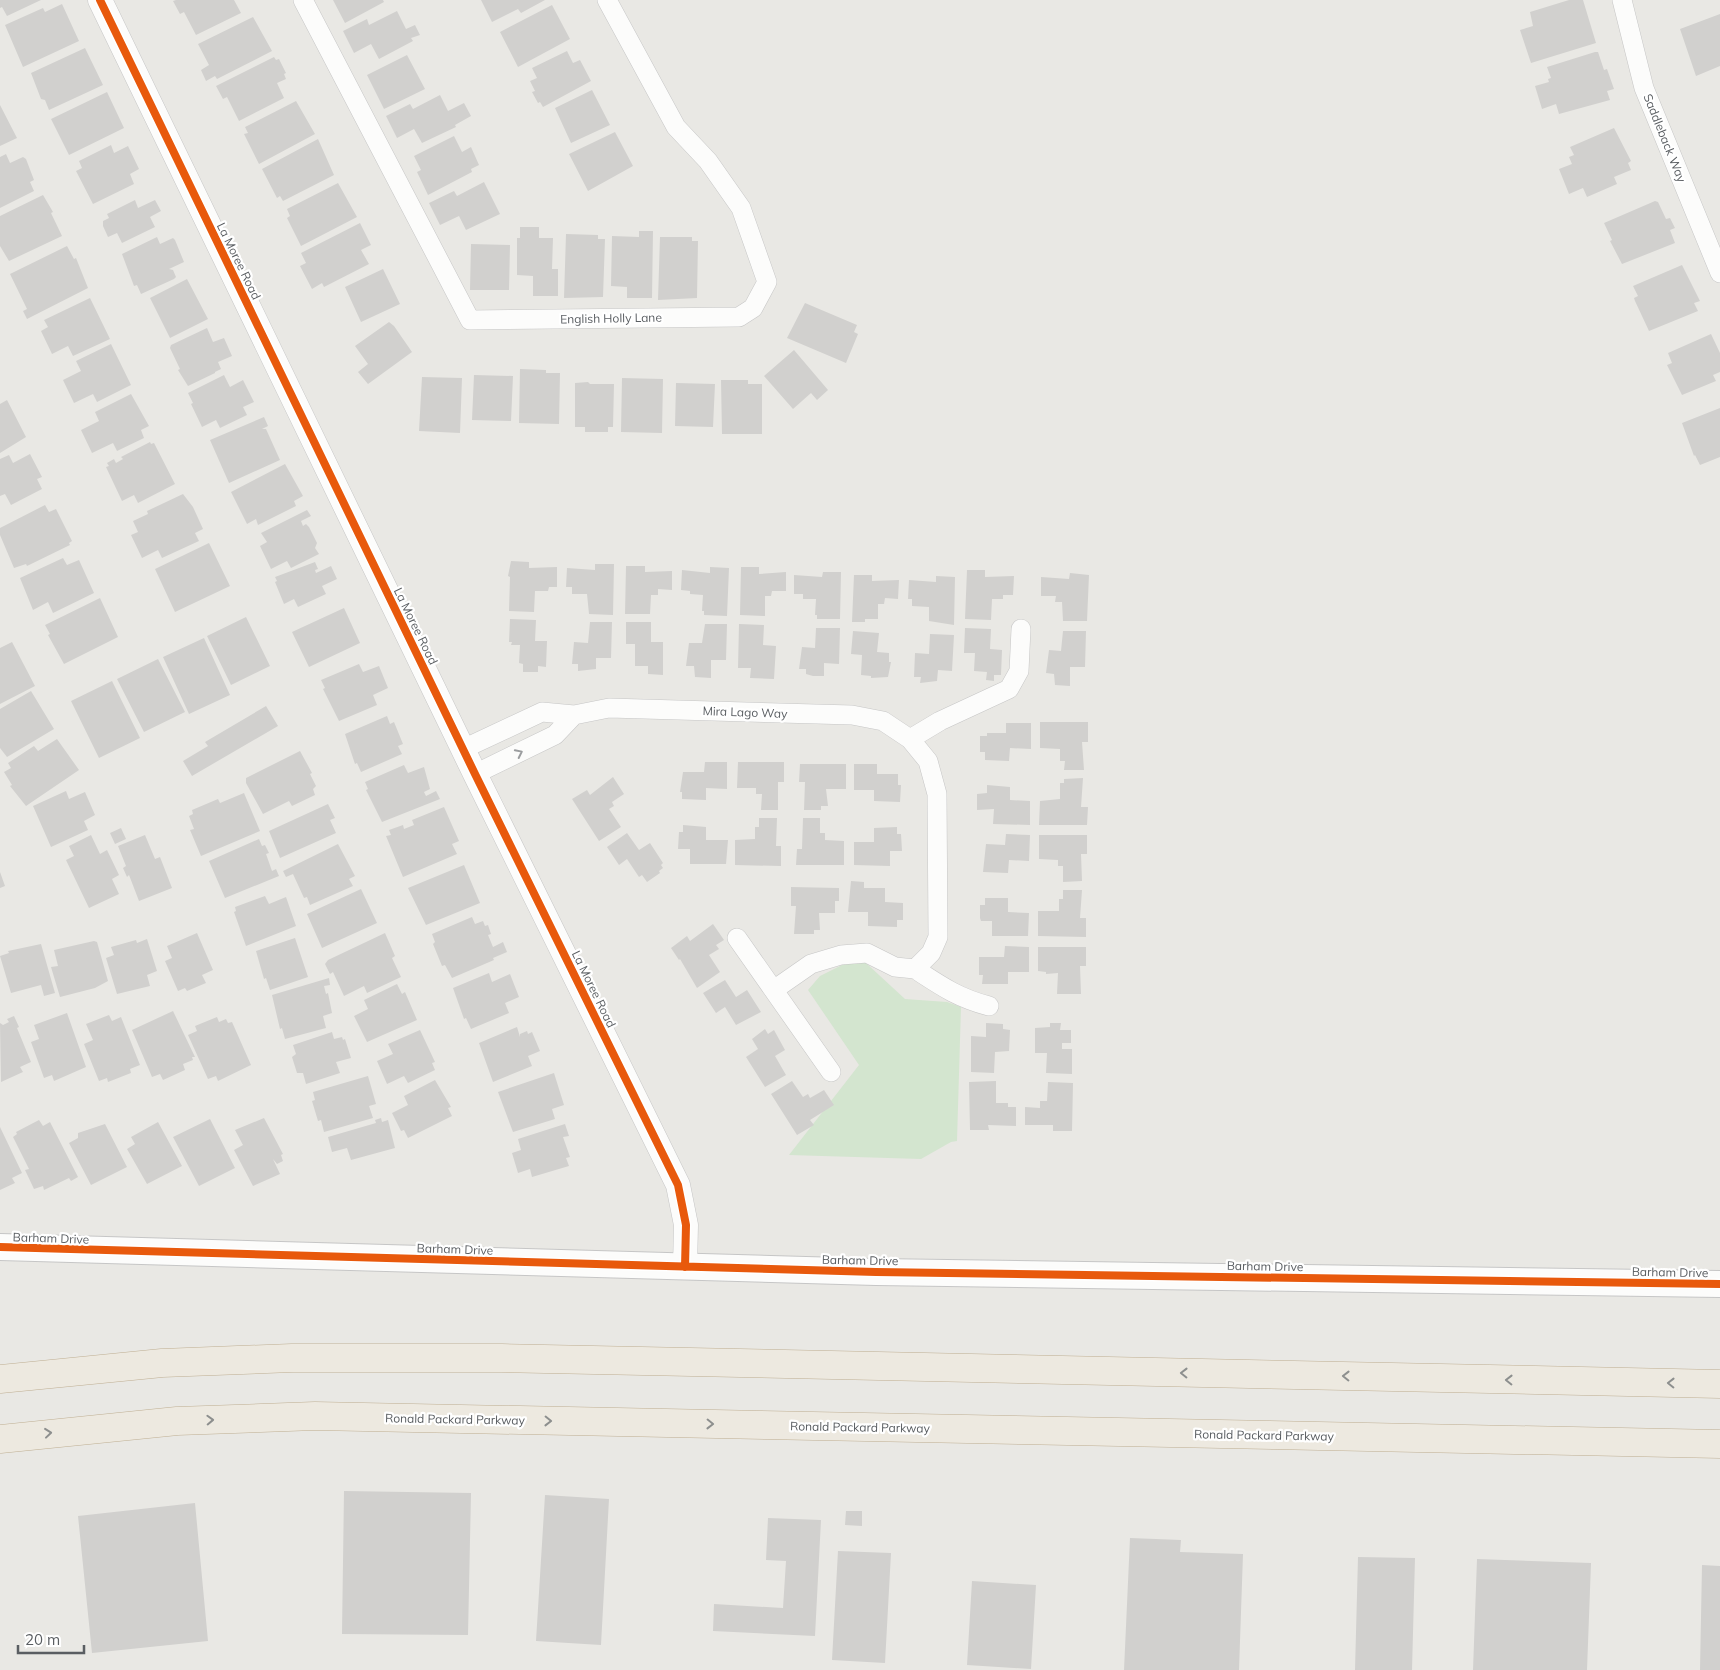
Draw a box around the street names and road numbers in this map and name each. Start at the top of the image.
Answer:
street label: Saddleback Way [1640,91,1690,185]
street label: La Moree Road [214,220,264,302]
street label: English Holly Lane [560,310,662,326]
street label: La Moree Road [391,585,441,667]
street label: Mira Lago Way [702,703,788,721]
street label: La Moree Road [569,948,619,1030]
street label: Barham Drive [12,1229,90,1247]
street label: Barham Drive [416,1240,494,1258]
street label: Barham Drive [822,1252,898,1268]
street label: Barham Drive [1227,1258,1303,1274]
street label: Barham Drive [1632,1264,1708,1280]
street label: Ronald Packard Parkway [385,1410,526,1428]
street label: Ronald Packard Parkway [790,1418,931,1436]
street label: Ronald Packard Parkway [1194,1426,1335,1444]

